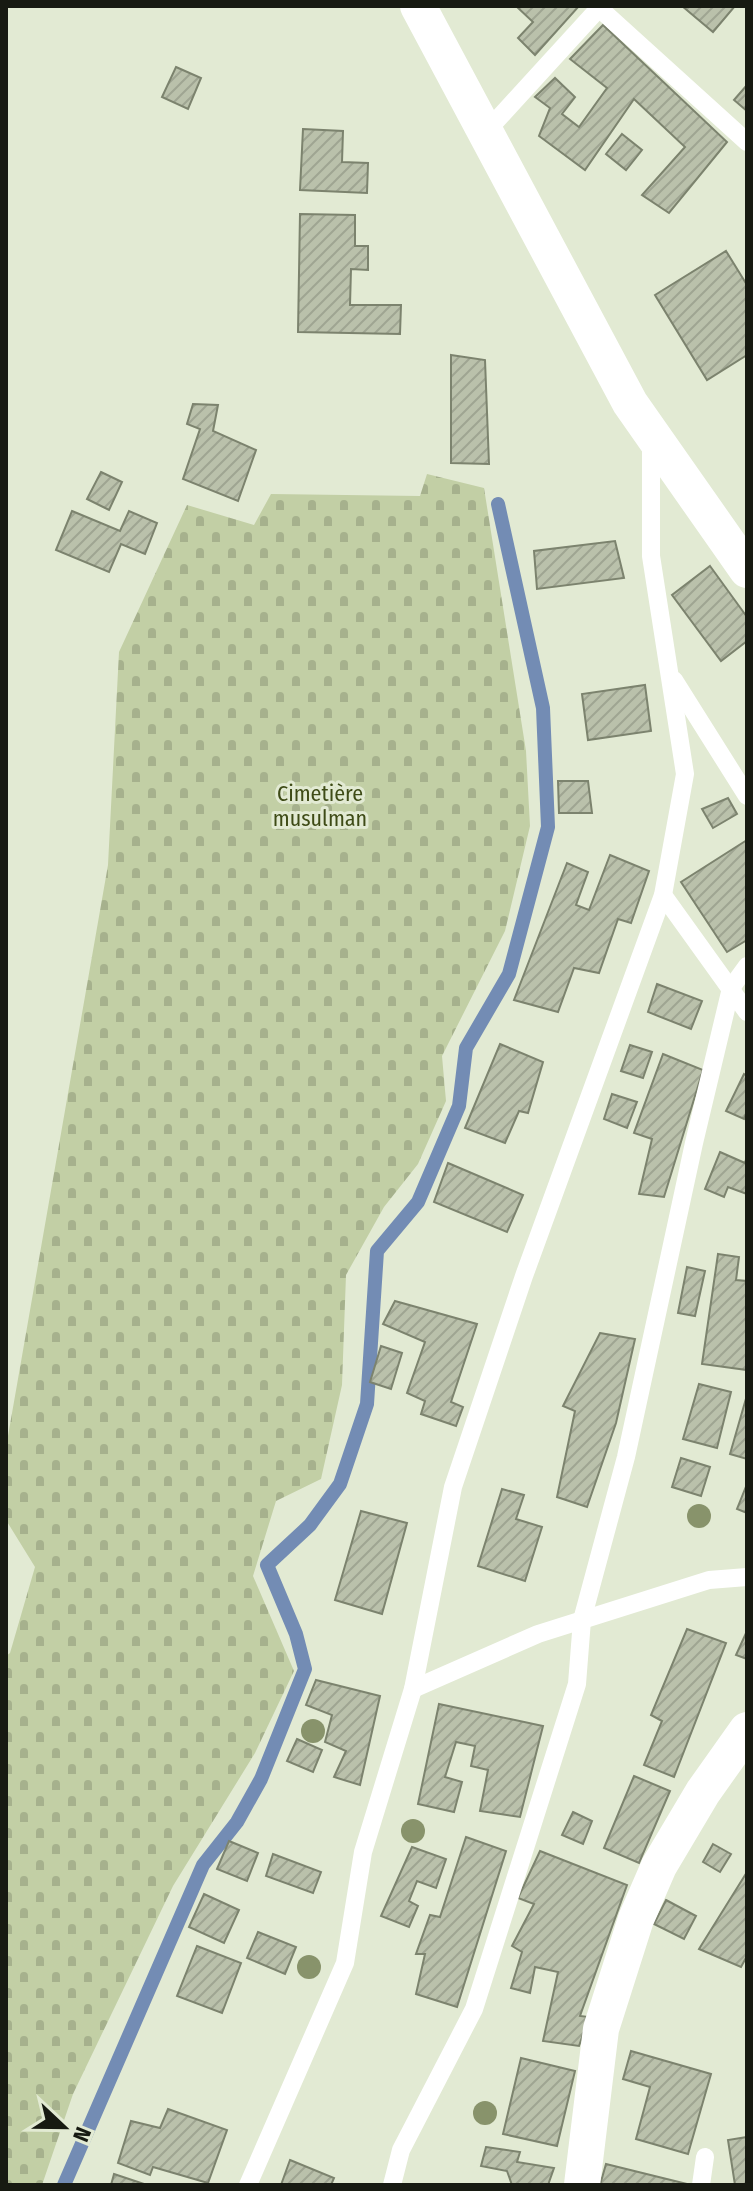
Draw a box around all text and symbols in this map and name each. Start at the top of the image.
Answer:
park label: Cimetière musulman [273,780,367,832]
north arrow [24,2087,104,2167]
text: N [67,2123,97,2145]

